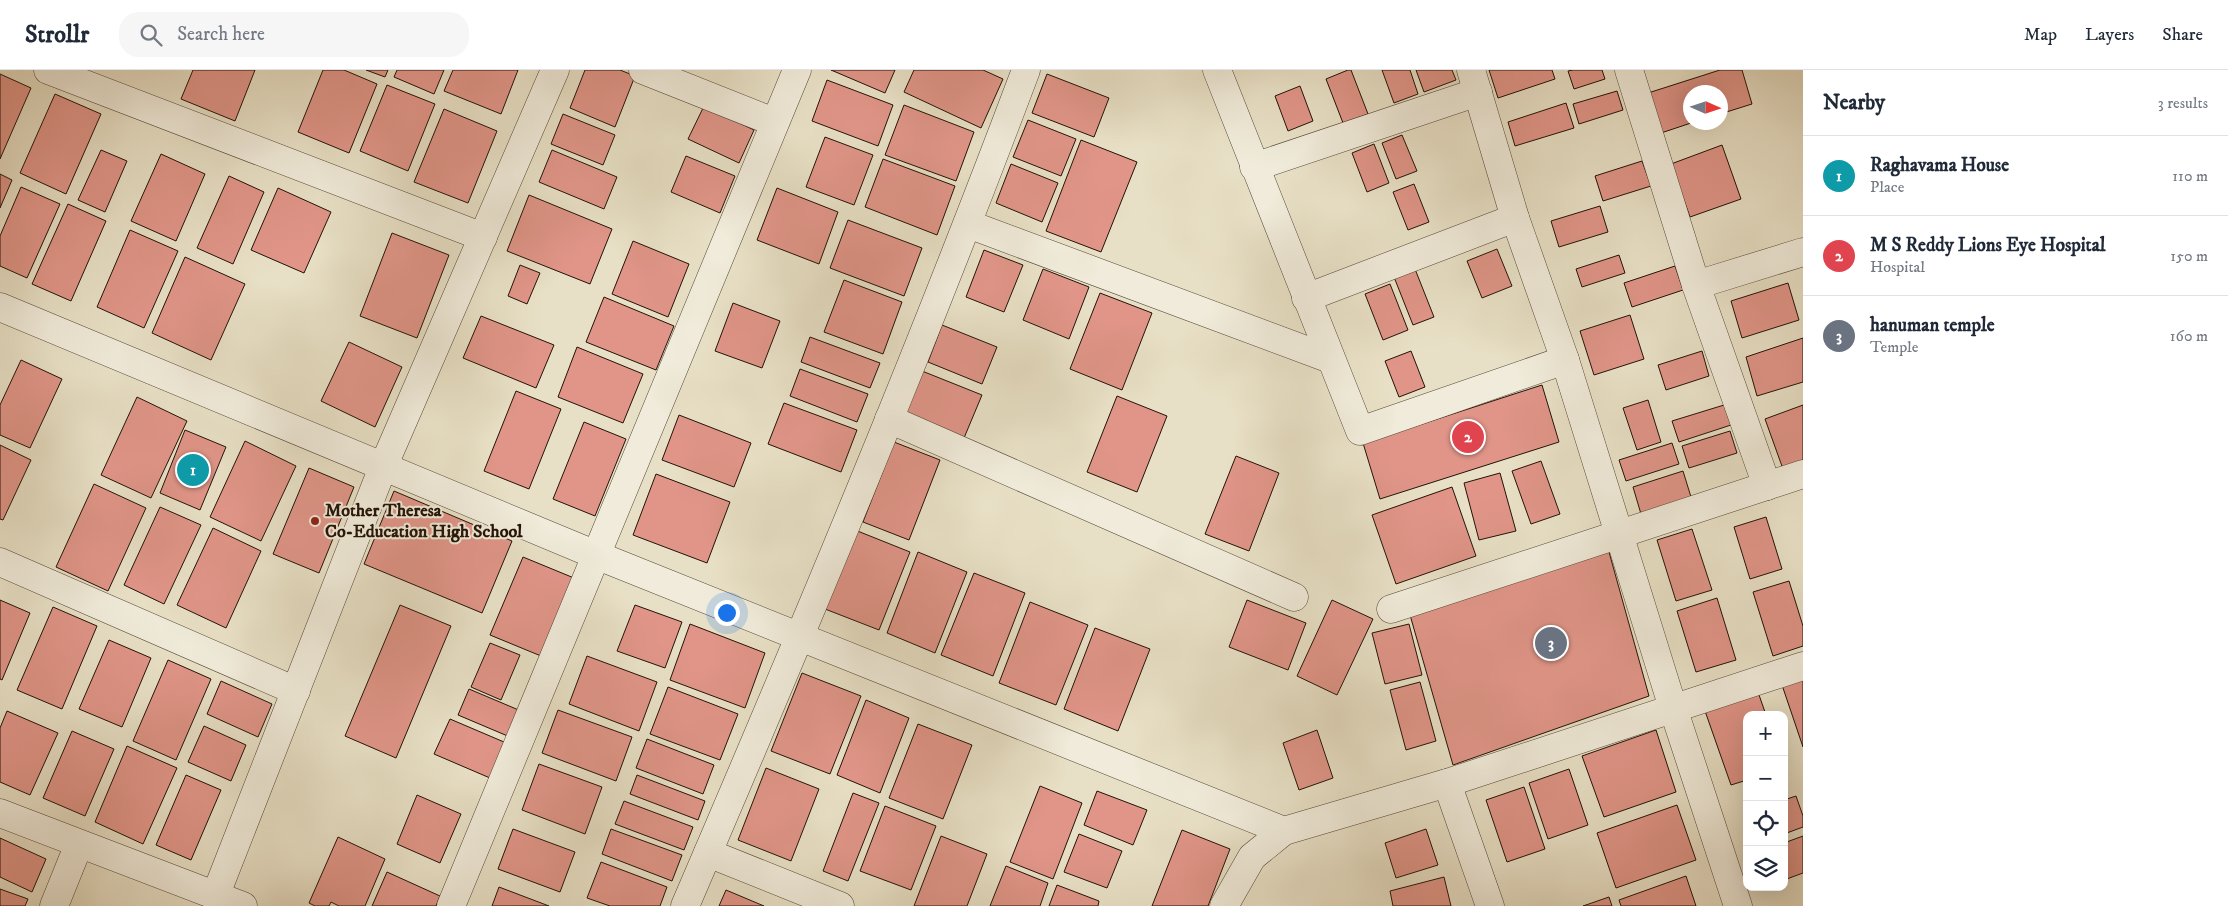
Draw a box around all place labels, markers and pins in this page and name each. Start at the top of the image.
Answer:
pin: 2 [1452,418,1484,456]
pin: 1 [177,451,209,489]
place label: Mother Theresa Co-Education High School [325,500,523,543]
marker: Mother Theresa Co-Education High School [309,515,321,527]
pin: 3 [1535,624,1567,662]

